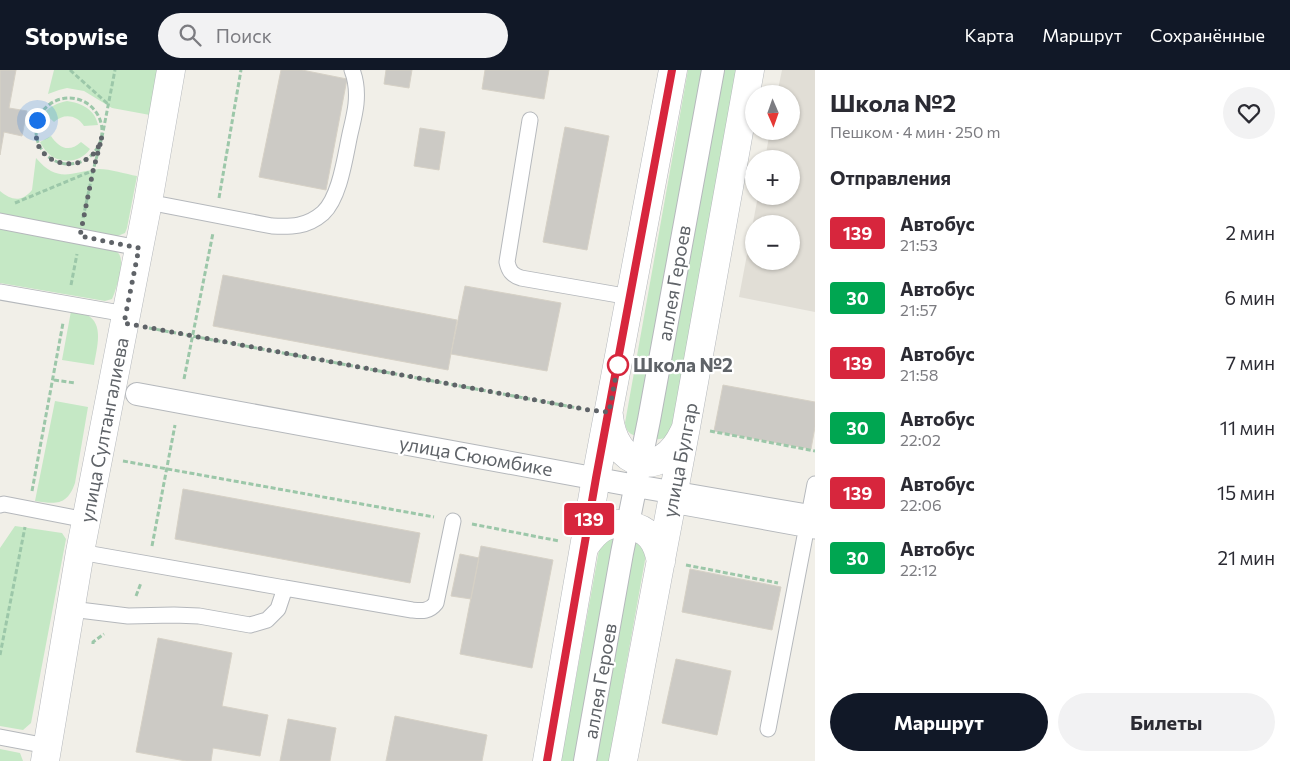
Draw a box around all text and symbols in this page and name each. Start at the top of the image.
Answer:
search box [158,13,508,58]
text: Stopwise [25,21,128,50]
icon: search [176,21,204,49]
text: Поиск [216,24,272,47]
text: Карта [965,24,1014,46]
text: Маршрут [1042,24,1122,46]
text: Сохранённые [1150,24,1265,46]
north arrow [745,85,800,140]
map controls [745,85,800,270]
button: heart [1223,87,1275,139]
text: Школа №2 [830,88,956,117]
your location [25,108,50,133]
text: Пешком · 4 мин · 250 m [830,122,1000,141]
button: + [745,150,800,205]
text: Отправления [830,166,951,189]
text: Автобус [900,212,975,235]
button: − [745,215,800,270]
text: 2 мин [1226,221,1275,244]
text: 139 [843,222,872,244]
street label: аллея Героев [652,223,695,343]
text: 21:53 [900,235,938,254]
text: Автобус [900,277,975,300]
text: 6 мин [1225,286,1275,309]
text: 30 [846,287,869,309]
text: 21:57 [900,300,937,319]
street label: улица Султангалиева [74,335,133,524]
text: Автобус [900,342,975,365]
text: 7 мин [1226,351,1275,374]
text: 139 [843,352,872,374]
place label: Школа №2 [633,353,733,376]
marker: Школа №2 [607,354,629,376]
text: 21:58 [900,365,938,384]
street label: улица Булгар [657,400,702,519]
text: Автобус [900,407,975,430]
text: 11 мин [1220,416,1275,439]
text: 30 [846,417,869,439]
text: 22:02 [900,430,941,449]
street label: улица Сююмбике [398,431,555,480]
text: Автобус [900,472,975,495]
text: 15 мин [1217,481,1275,504]
text: 139 [843,482,872,504]
text: 22:06 [900,495,942,514]
line badge: 139 [560,503,618,535]
text: 139 [574,508,604,530]
text: Автобус [900,537,975,560]
text: 21 мин [1217,546,1275,569]
text: 30 [846,547,869,569]
text: 22:12 [900,560,937,579]
street label: аллея Героев [578,621,621,741]
button: Маршрут [830,693,1048,751]
button: Билеты [1058,693,1275,751]

